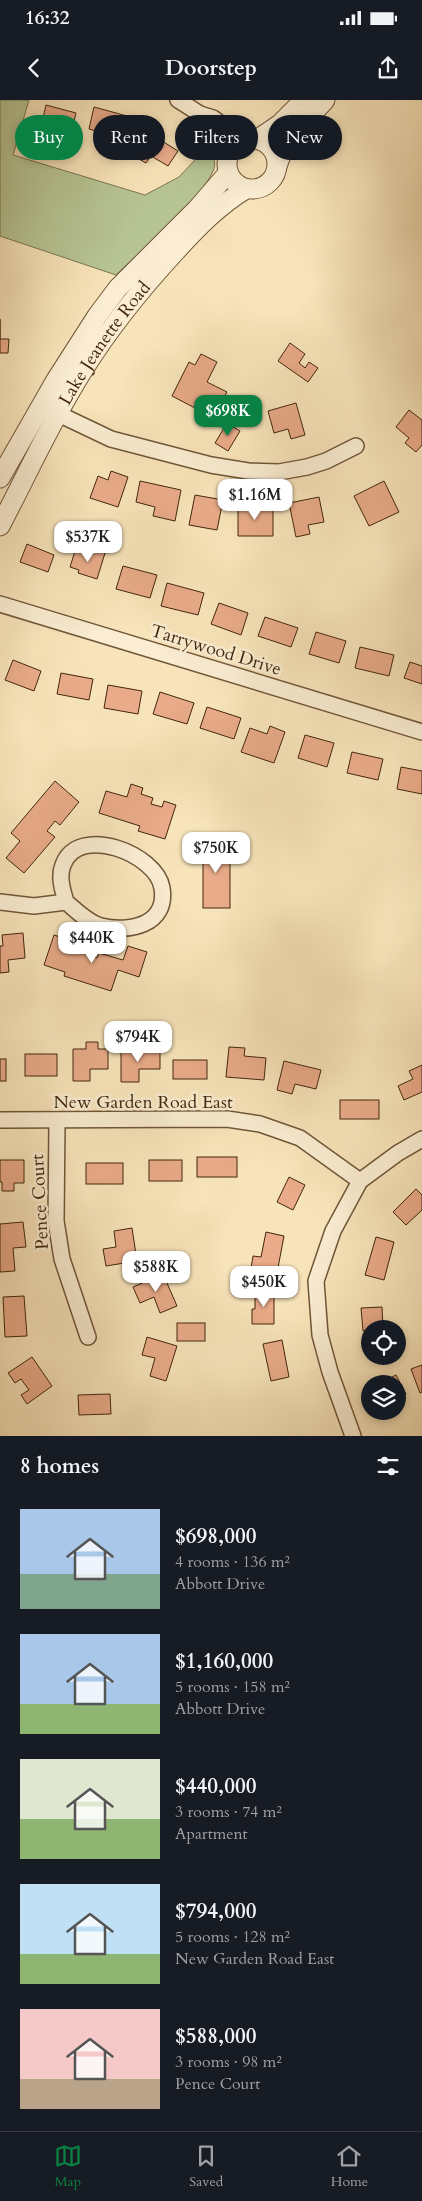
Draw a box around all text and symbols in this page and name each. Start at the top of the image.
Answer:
text: 16:32 [25,5,69,31]
text: Doorstep [165,53,257,83]
icon: back [20,54,48,82]
icon: share [374,54,402,82]
chip: Buy [15,115,83,160]
chip: Rent [93,115,165,160]
chip: Filters [175,115,258,160]
chip: New [268,115,342,160]
street label: Lake Jeanette Road [53,276,156,409]
pin: $698K [193,394,263,437]
text: $698K [205,400,251,422]
pin: $1.16M [214,478,296,521]
text: $1.16M [229,484,281,506]
pin: $537K [53,520,123,563]
text: $537K [65,526,111,548]
street label: Tarrywood Drive [148,618,284,682]
pin: $750K [181,832,251,874]
text: $750K [193,837,239,859]
pin: $440K [57,922,127,964]
text: $440K [69,927,115,949]
pin: $794K [103,1020,173,1063]
text: $794K [115,1026,161,1048]
street label: New Garden Road East [53,1090,233,1115]
street label: Pence Court [25,1153,55,1251]
pin: $588K [121,1250,191,1293]
text: $588K [133,1256,179,1278]
pin: $450K [229,1266,299,1308]
text: $450K [241,1271,287,1293]
map controls [361,1320,406,1420]
button: locate [361,1320,406,1365]
button: layers [361,1375,406,1420]
text: 8 homes [20,1452,99,1481]
icon: filters [374,1452,402,1480]
text: $698,000 [175,1522,256,1551]
icon: home [60,1529,120,1589]
text: 4 rooms · 136 m² [175,1551,290,1573]
text: Abbott Drive [175,1573,265,1595]
text: $1,160,000 [175,1647,273,1676]
icon: home [60,1654,120,1714]
text: 5 rooms · 158 m² [175,1676,290,1698]
text: Abbott Drive [175,1698,265,1720]
text: $440,000 [175,1772,256,1801]
icon: home [60,1779,120,1839]
text: 3 rooms · 74 m² [175,1801,282,1823]
text: Apartment [175,1823,248,1845]
text: $794,000 [175,1897,256,1926]
icon: home [60,1904,120,1964]
text: 5 rooms · 128 m² [175,1926,290,1948]
text: New Garden Road East [175,1948,334,1970]
text: $588,000 [175,2022,256,2051]
icon: home [60,2029,120,2089]
text: 3 rooms · 98 m² [175,2051,282,2073]
text: Pence Court [175,2073,260,2095]
tab: Map [54,2142,82,2191]
tab: Saved [189,2142,223,2191]
tab: Home [331,2142,368,2191]

